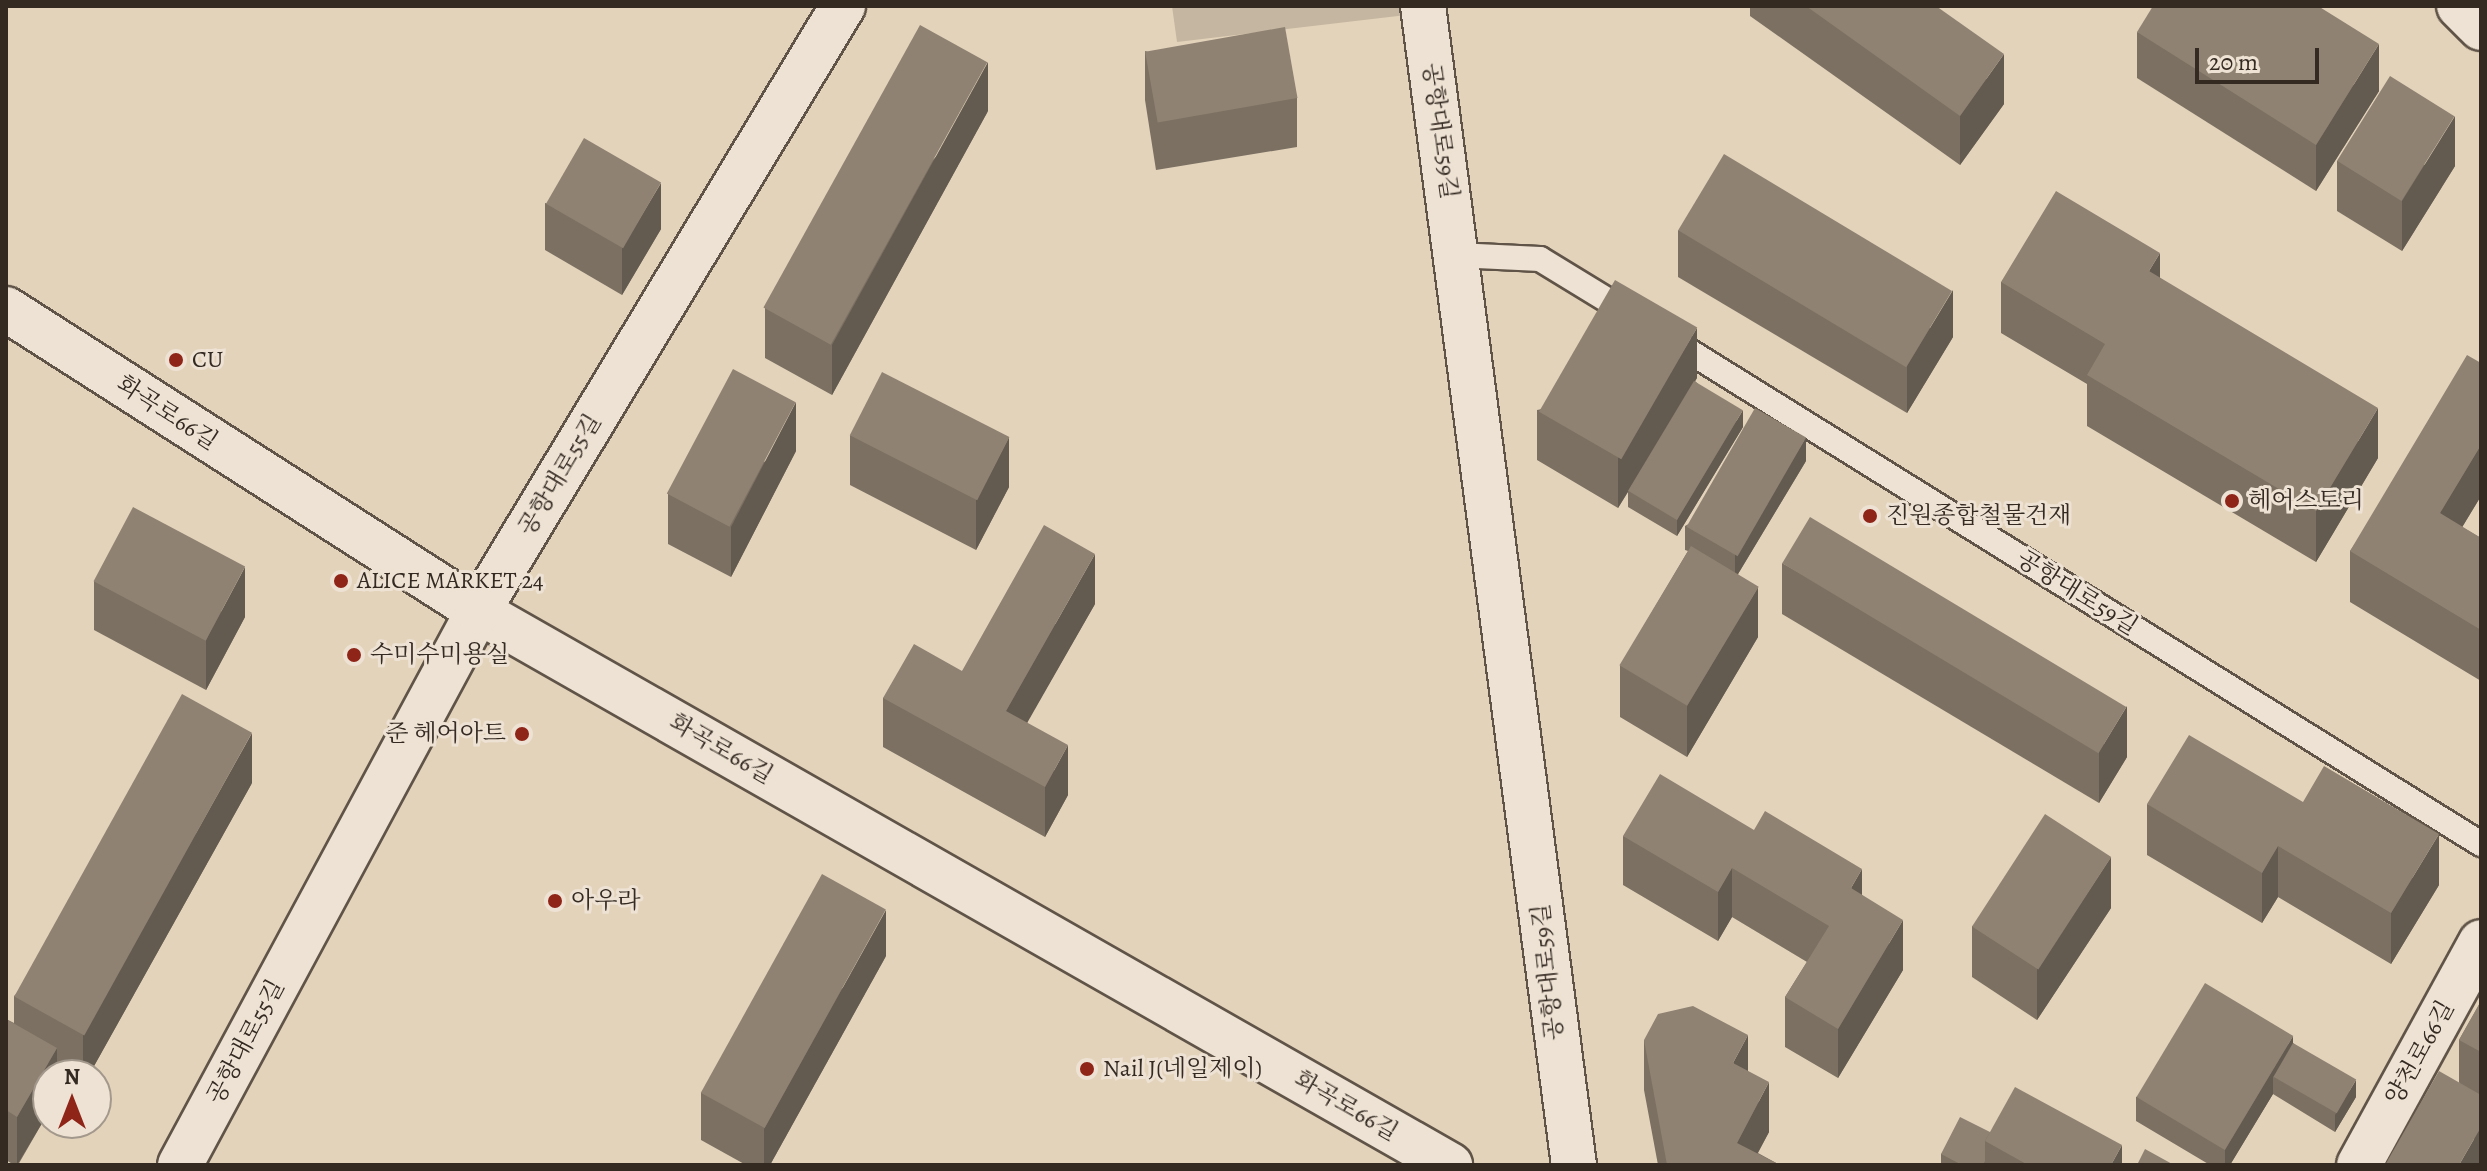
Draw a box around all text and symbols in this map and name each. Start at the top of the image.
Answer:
scale bar [2199,32,2323,82]
text: 20 m [2209,46,2258,78]
street label: 공항대로59길 [1416,61,1464,201]
place label: CU [192,346,223,374]
marker: CU [167,351,185,369]
street label: 화곡로66길 [111,370,223,456]
street label: 공항대로55길 [512,409,608,541]
place label: 헤어스토리 [2248,487,2364,515]
marker: 헤어스토리 [2223,492,2241,510]
place label: 진원종합철물건재 [1886,502,2071,530]
marker: 진원종합철물건재 [1861,507,1879,525]
street label: 공항대로59길 [2011,544,2143,642]
place label: ALICE MARKET 24 [357,567,544,595]
marker: ALICE MARKET 24 [332,572,350,590]
place label: 수미수미용실 [370,641,509,669]
marker: 수미수미용실 [345,646,363,664]
street label: 화곡로66길 [664,708,778,790]
place label: 준 헤어아트 [385,720,506,748]
marker: 준 헤어아트 [513,725,531,743]
place label: 아우라 [571,887,641,915]
marker: 아우라 [546,892,564,910]
street label: 공항대로59길 [1527,902,1569,1042]
street label: 공항대로55길 [201,975,291,1109]
street label: 양천로66길 [2380,996,2460,1110]
place label: Nail J(네일제이) [1103,1055,1262,1083]
north arrow [32,1059,112,1139]
marker: Nail J(네일제이) [1078,1060,1096,1078]
text: N [64,1062,80,1092]
street label: 화곡로66길 [1289,1065,1403,1147]

